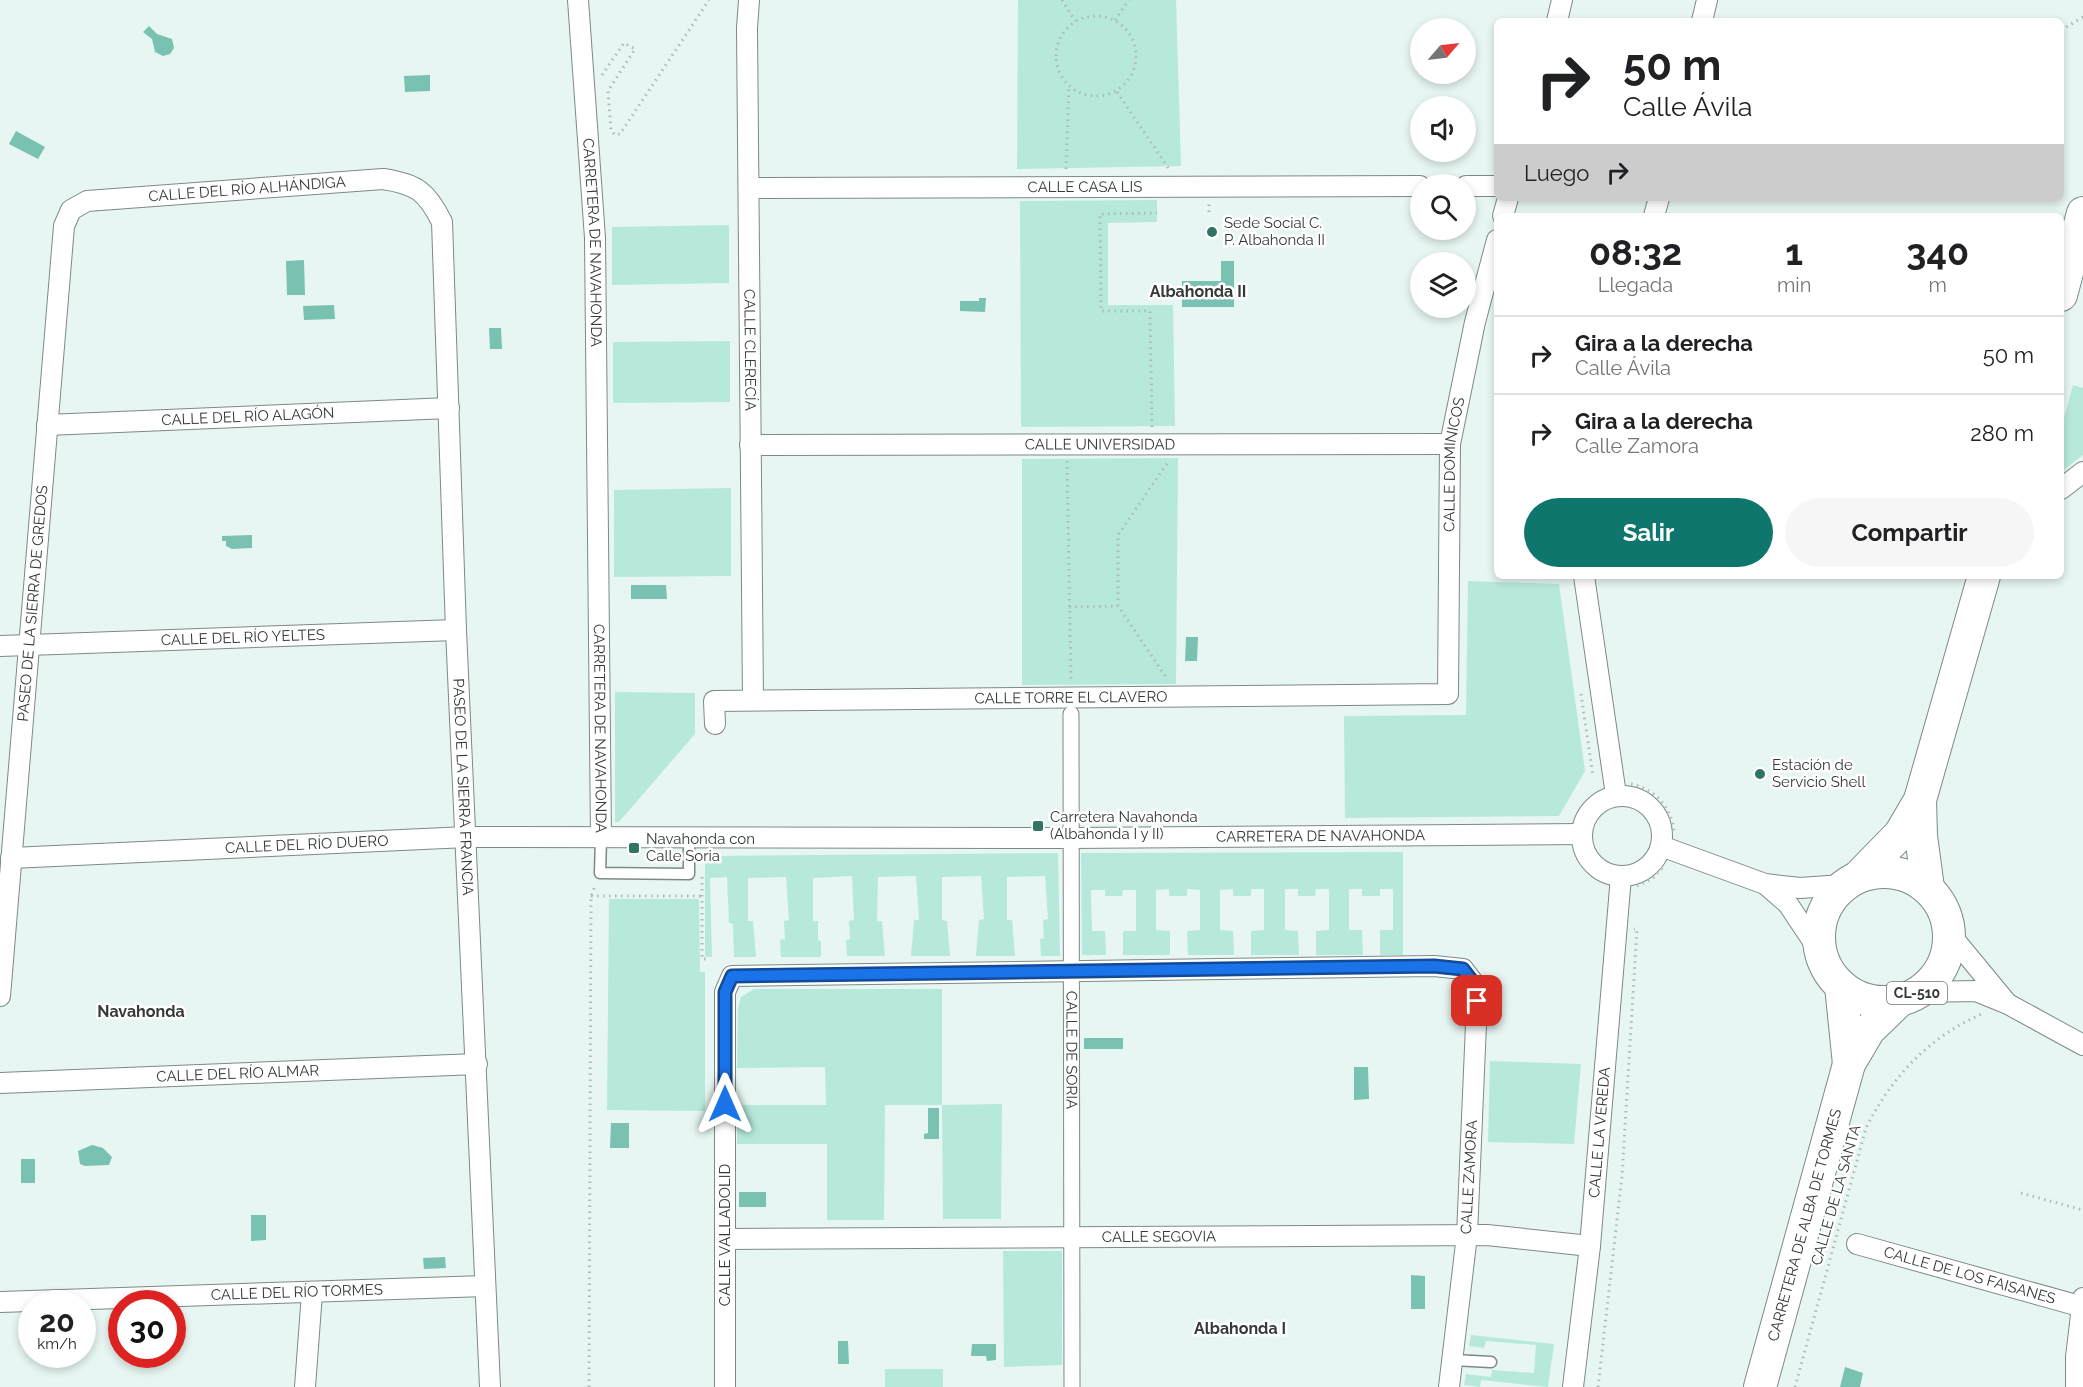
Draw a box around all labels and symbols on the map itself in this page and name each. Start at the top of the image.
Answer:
north arrow [1410,18,1476,84]
street label: CARRETERA DE NAVAHONDA [579,137,605,347]
street label: CALLE DEL RÍO ALHÁNDIGA [148,173,346,205]
street label: CALLE CASA LIS [1028,178,1142,196]
place label: Sede Social C. P. Albahonda II [1224,214,1325,249]
marker: Sede Social C. P. Albahonda II [1205,225,1219,239]
district label: Albahonda II [1150,282,1246,301]
street label: CALLE CLERECÍA [740,289,759,411]
street label: CALLE DOMINICOS [1440,395,1468,532]
street label: CALLE DEL RÍO ALAGÓN [161,404,335,429]
street label: CALLE UNIVERSIDAD [1025,435,1176,454]
street label: PASEO DE LA SIERRA DE GREDOS [14,484,51,722]
street label: CARRETERA DE NAVAHONDA [590,624,610,833]
street label: CALLE DEL RÍO YELTES [160,626,325,649]
street label: PASEO DE LA SIERRA FRANCIA [449,678,477,896]
street label: CALLE TORRE EL CLAVERO [974,688,1168,708]
place label: Estación de Servicio Shell [1772,756,1866,791]
marker: Estación de Servicio Shell [1753,767,1767,781]
place label: Carretera Navahonda (Albahonda I y II) [1050,808,1198,843]
marker: Carretera Navahonda (Albahonda I y II) [1031,819,1045,833]
street label: CARRETERA DE NAVAHONDA [1216,826,1425,846]
place label: Navahonda con Calle Soria [646,830,755,865]
street label: CALLE DEL RÍO DUERO [225,832,389,857]
marker: Navahonda con Calle Soria [627,841,641,855]
pin [1451,975,1502,1026]
road number: CL-510 [1887,982,1947,1004]
street label: CALLE DE SORIA [1062,991,1081,1109]
district label: Navahonda [97,1002,185,1021]
street label: CALLE DEL RÍO ALMAR [156,1061,320,1086]
street label: CALLE LA VEREDA [1585,1066,1614,1199]
position arrow [693,1072,757,1136]
street label: CARRETERA DE ALBA DE TORMES [1764,1107,1845,1343]
street label: CALLE ZAMORA [1457,1119,1481,1235]
street label: CALLE DE LA SANTA [1807,1123,1865,1267]
street label: CALLE VALLADOLID [716,1163,734,1306]
street label: CALLE SEGOVIA [1102,1227,1216,1246]
street label: CALLE DE LOS FAISANES [1882,1243,2058,1308]
street label: CALLE DEL RÍO TORMES [211,1280,383,1304]
speed limit sign: 30 [108,1290,186,1368]
district label: Albahonda I [1194,1319,1286,1338]

